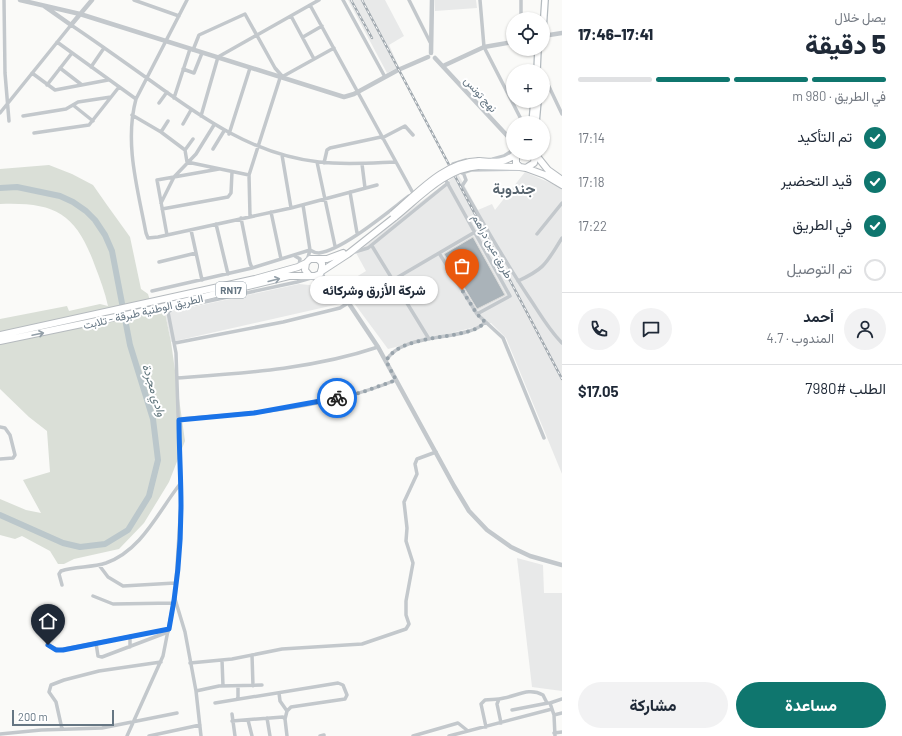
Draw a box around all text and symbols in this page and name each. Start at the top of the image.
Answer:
text: يصل خلال [835,9,886,25]
map controls [506,12,550,160]
button: locate [506,12,550,56]
text: 17:41–17:46 [578,25,653,43]
text: 5 دقيقة [805,28,886,59]
button: + [506,64,550,108]
street label: نهج تونس [460,74,500,116]
text: في الطريق · 980 m [792,88,886,104]
button: − [506,116,550,160]
text: تم التأكيد [797,127,852,145]
icon: check [864,127,886,149]
text: 17:14 [578,130,605,146]
text: قيد التحضير [781,171,852,189]
icon: check [864,171,886,193]
text: 17:18 [578,174,604,190]
district label: جندوبة [493,179,535,198]
street label: طريق عين دراهم [468,212,516,281]
text: في الطريق [792,215,852,233]
icon: check [864,215,886,237]
text: 17:22 [578,218,607,234]
pin [445,249,479,290]
icon: bag [451,255,473,277]
text: تم التوصيل [786,259,852,277]
one-way arrow [267,276,280,283]
callout: شركة الأزرق وشركائه [310,276,438,304]
road number: RN17 [216,282,246,298]
text: شركة الأزرق وشركائه [322,282,426,298]
street label: الطريق الوطنية طبرقة - تلابت [82,291,204,332]
text: أحمد [803,307,834,325]
button: phone [578,308,620,350]
button: chat [630,308,672,350]
button: person [844,308,886,350]
one-way arrow [32,330,45,338]
text: المندوب · 4.7 [766,330,834,346]
water label: وادي مجردة [137,362,170,420]
courier [317,378,357,418]
text: الطلب #7980 [805,379,886,397]
text: $17.05 [578,382,619,400]
icon: bike [326,387,348,409]
pin [31,604,65,645]
icon: home [37,610,59,632]
button: مشاركة [578,682,728,728]
button: مساعدة [736,682,886,728]
scale bar [12,708,114,727]
text: 200 m [18,710,48,723]

